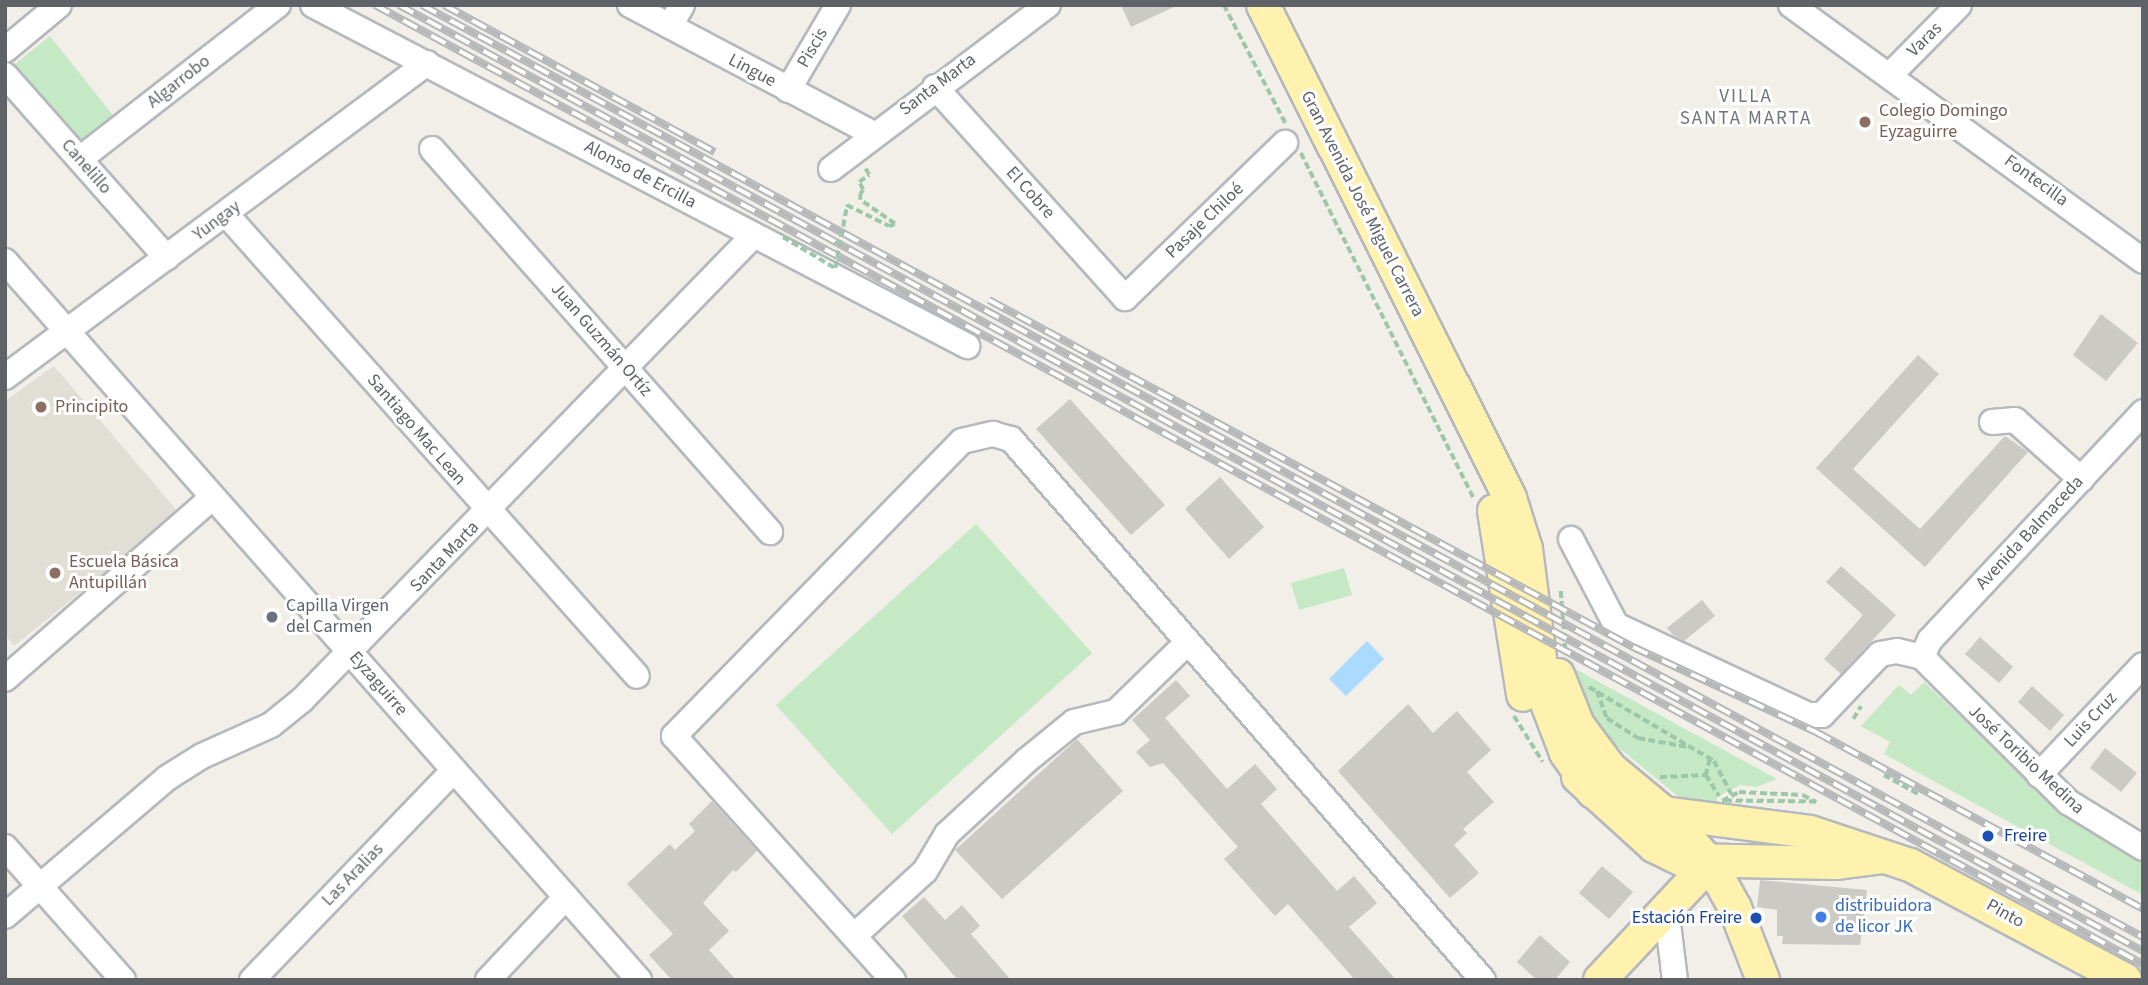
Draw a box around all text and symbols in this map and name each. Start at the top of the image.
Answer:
street label: Varas [1903,18,1947,62]
street label: Piscis [793,24,833,72]
street label: Santa Marta [896,49,980,121]
street label: Lingue [724,50,780,92]
street label: Algarrobo [143,51,215,113]
district label: VILLA SANTA MARTA [1681,86,1811,130]
street label: Gran Avenida José Miguel Carrera [1295,87,1429,321]
place label: Colegio Domingo Eyzaguirre [1879,101,2008,144]
marker: Colegio Domingo Eyzaguirre [1857,114,1873,130]
street label: Canelillo [56,135,116,199]
street label: Alonso de Ercilla [580,136,700,214]
street label: Fontecilla [2000,151,2072,211]
street label: El Cobre [1001,162,1059,224]
street label: Pasaje Chiloé [1162,179,1248,263]
street label: Yungay [189,196,245,246]
street label: Juan Guzmán Ortíz [546,279,656,401]
street label: Santiago Mac Lean [362,370,470,490]
place label: Principito [55,396,128,418]
marker: Principito [33,399,49,415]
street label: Avenida Balmaceda [1972,472,2088,594]
street label: Santa Marta [406,517,484,597]
place label: Escuela Básica Antupillán [69,552,179,594]
marker: Escuela Básica Antupillán [47,565,63,581]
place label: Capilla Virgen del Carmen [286,596,389,638]
marker: Capilla Virgen del Carmen [264,609,280,625]
street label: Eyzaguirre [344,647,412,721]
street label: Luis Cruz [2060,688,2122,752]
street label: José Toribio Medina [1964,701,2088,819]
place label: Freire [2004,825,2047,847]
marker: Freire [1978,826,1998,846]
street label: Las Aralias [318,839,388,911]
street label: Pinto [1982,895,2028,933]
place label: distribuidora de licor JK [1835,896,1932,939]
place label: Estación Freire [1632,907,1742,929]
marker: distribuidora de licor JK [1813,909,1829,925]
marker: Estación Freire [1748,910,1764,926]

